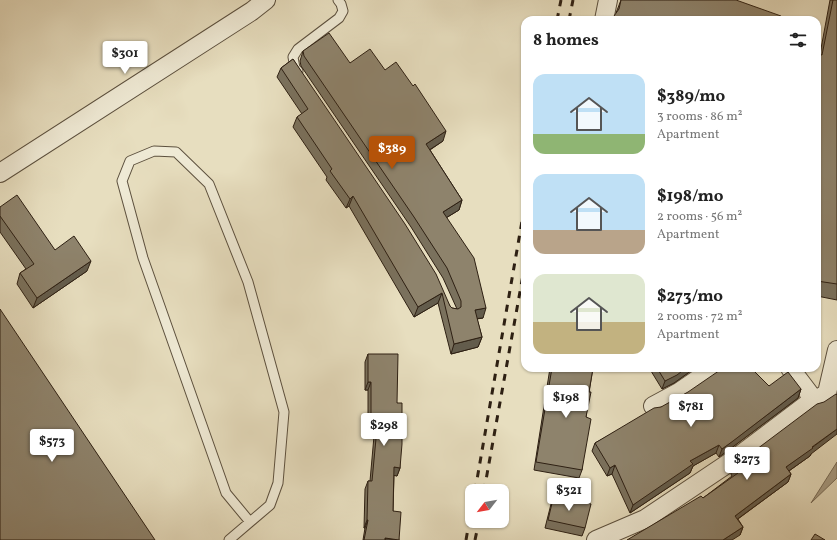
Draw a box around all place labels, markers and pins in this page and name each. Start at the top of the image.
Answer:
pin: $301 [101,41,149,75]
pin: $389 [368,136,416,170]
pin: $198 [542,385,590,419]
pin: $781 [667,394,715,428]
pin: $298 [360,413,408,447]
pin: $573 [28,429,76,463]
pin: $273 [723,447,771,481]
pin: $321 [545,478,593,512]

